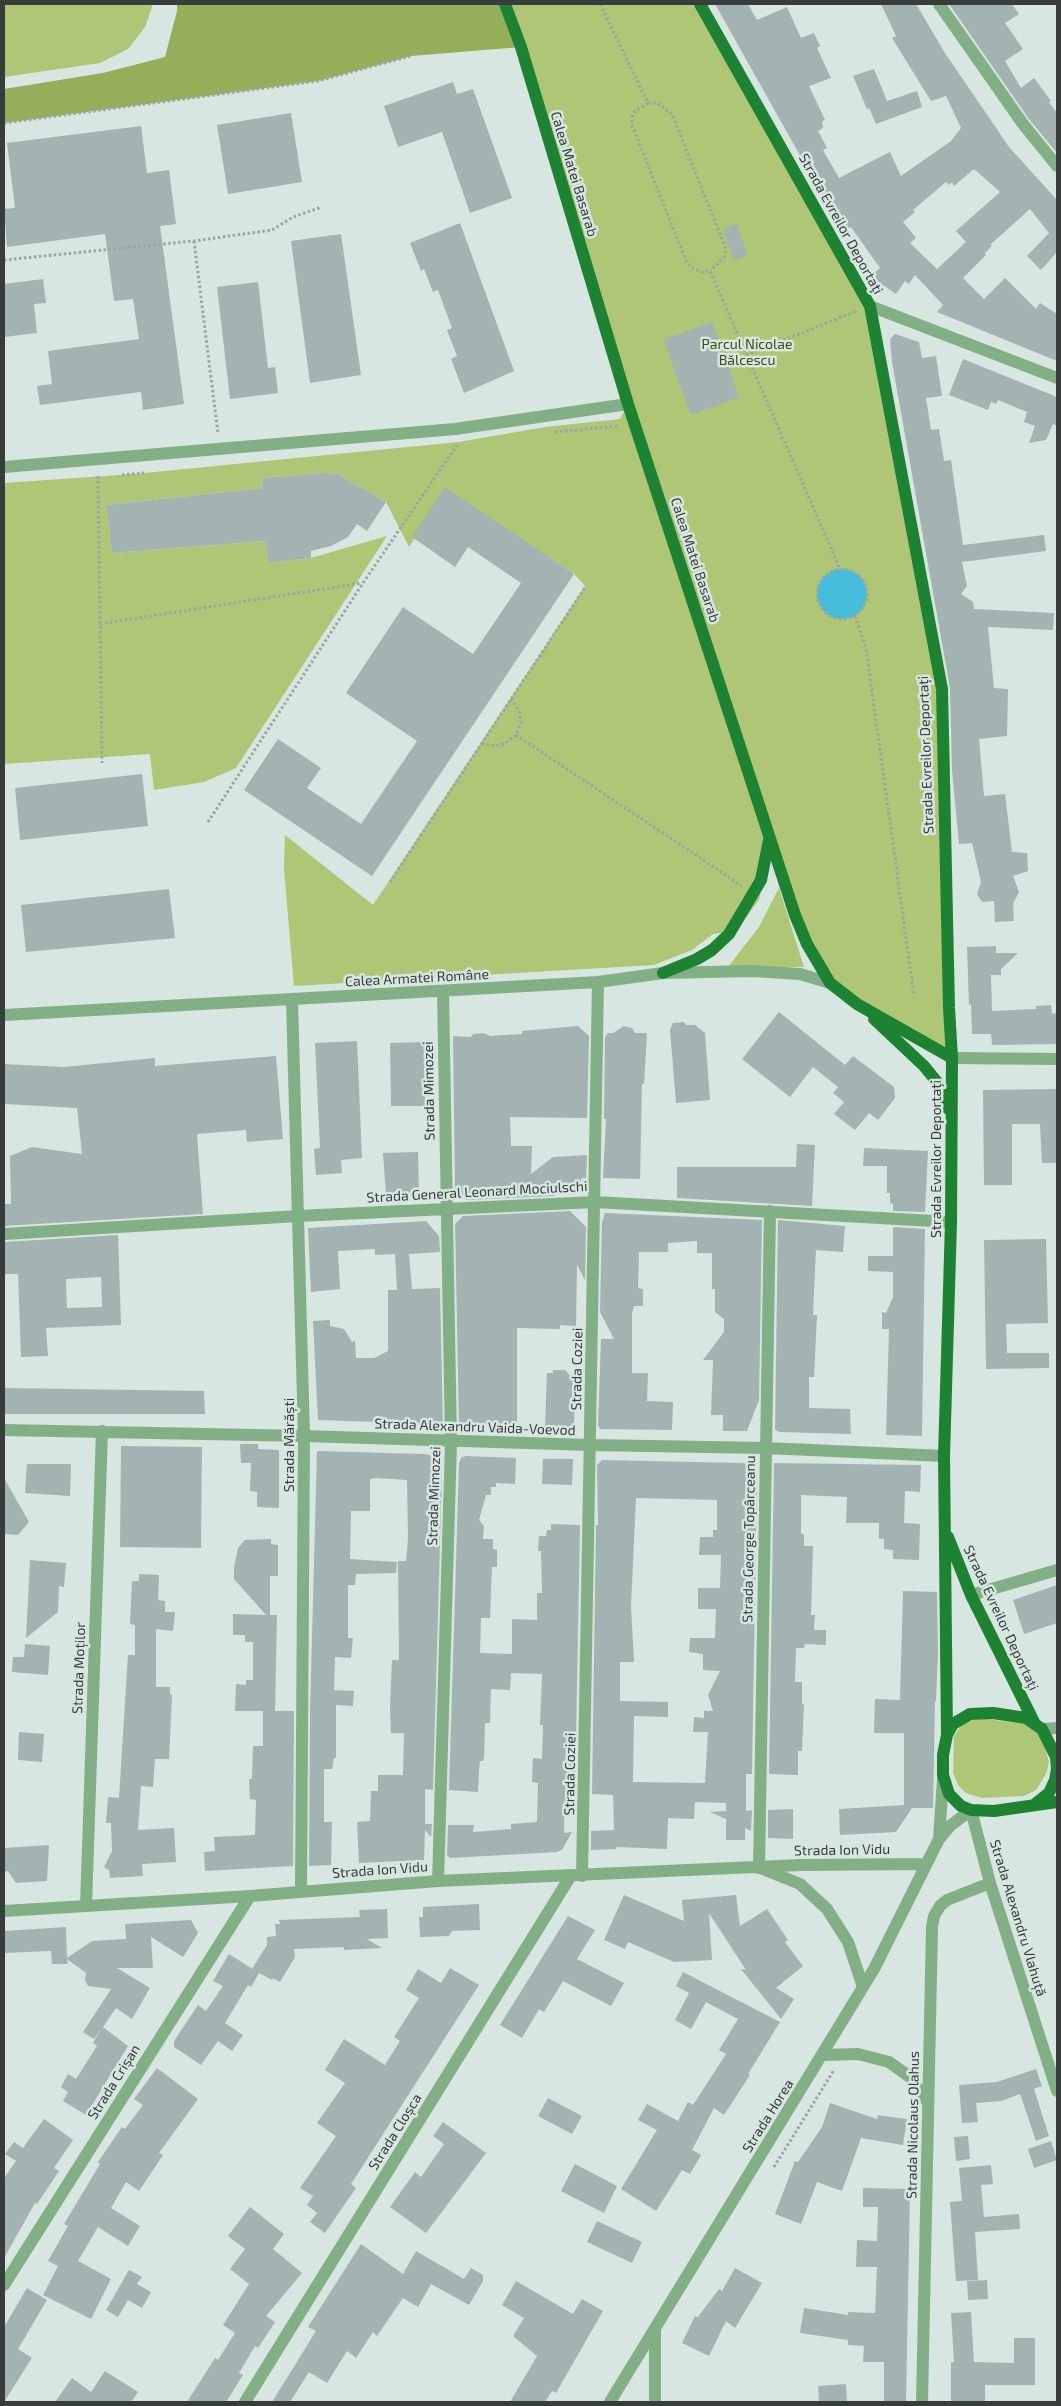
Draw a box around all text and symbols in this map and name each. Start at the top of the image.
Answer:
street label: Calea Matei Basarab [547,109,601,239]
street label: Strada Evreilor Deportaţi [795,151,887,297]
park label: Parcul Nicolae Bălcescu [702,336,792,368]
street label: Calea Matei Basarab [667,496,723,624]
street label: Strada Evreilor Deportaţi [915,676,937,834]
street label: Calea Armatei Române [345,966,489,990]
street label: Strada Mimozei [420,1041,438,1141]
street label: Strada Evreilor Deportaţi [928,1080,944,1238]
street label: Strada General Leonard Mociulschi [366,1178,588,1206]
street label: Strada Coziei [568,1327,586,1411]
street label: Strada Mărăști [281,1398,297,1492]
street label: Strada Alexandru Vaida-Voevod [374,1415,576,1439]
street label: Strada Mimozei [424,1446,444,1546]
street label: Strada George Topârceanu [739,1455,759,1623]
street label: Strada Evreilor Deportaţi [960,1543,1042,1693]
street label: Strada Moților [69,1622,89,1714]
street label: Strada Coziei [561,1732,579,1816]
street label: Strada Alexandru Vlahuță [986,1838,1050,1998]
street label: Strada Ion Vidu [794,1841,890,1859]
street label: Strada Ion Vidu [331,1858,429,1882]
street label: Strada Crișan [84,2041,144,2123]
street label: Strada Nicolaus Olahus [903,2051,923,2199]
street label: Strada Horea [739,2076,797,2156]
street label: Strada Cloșca [365,2091,425,2173]

